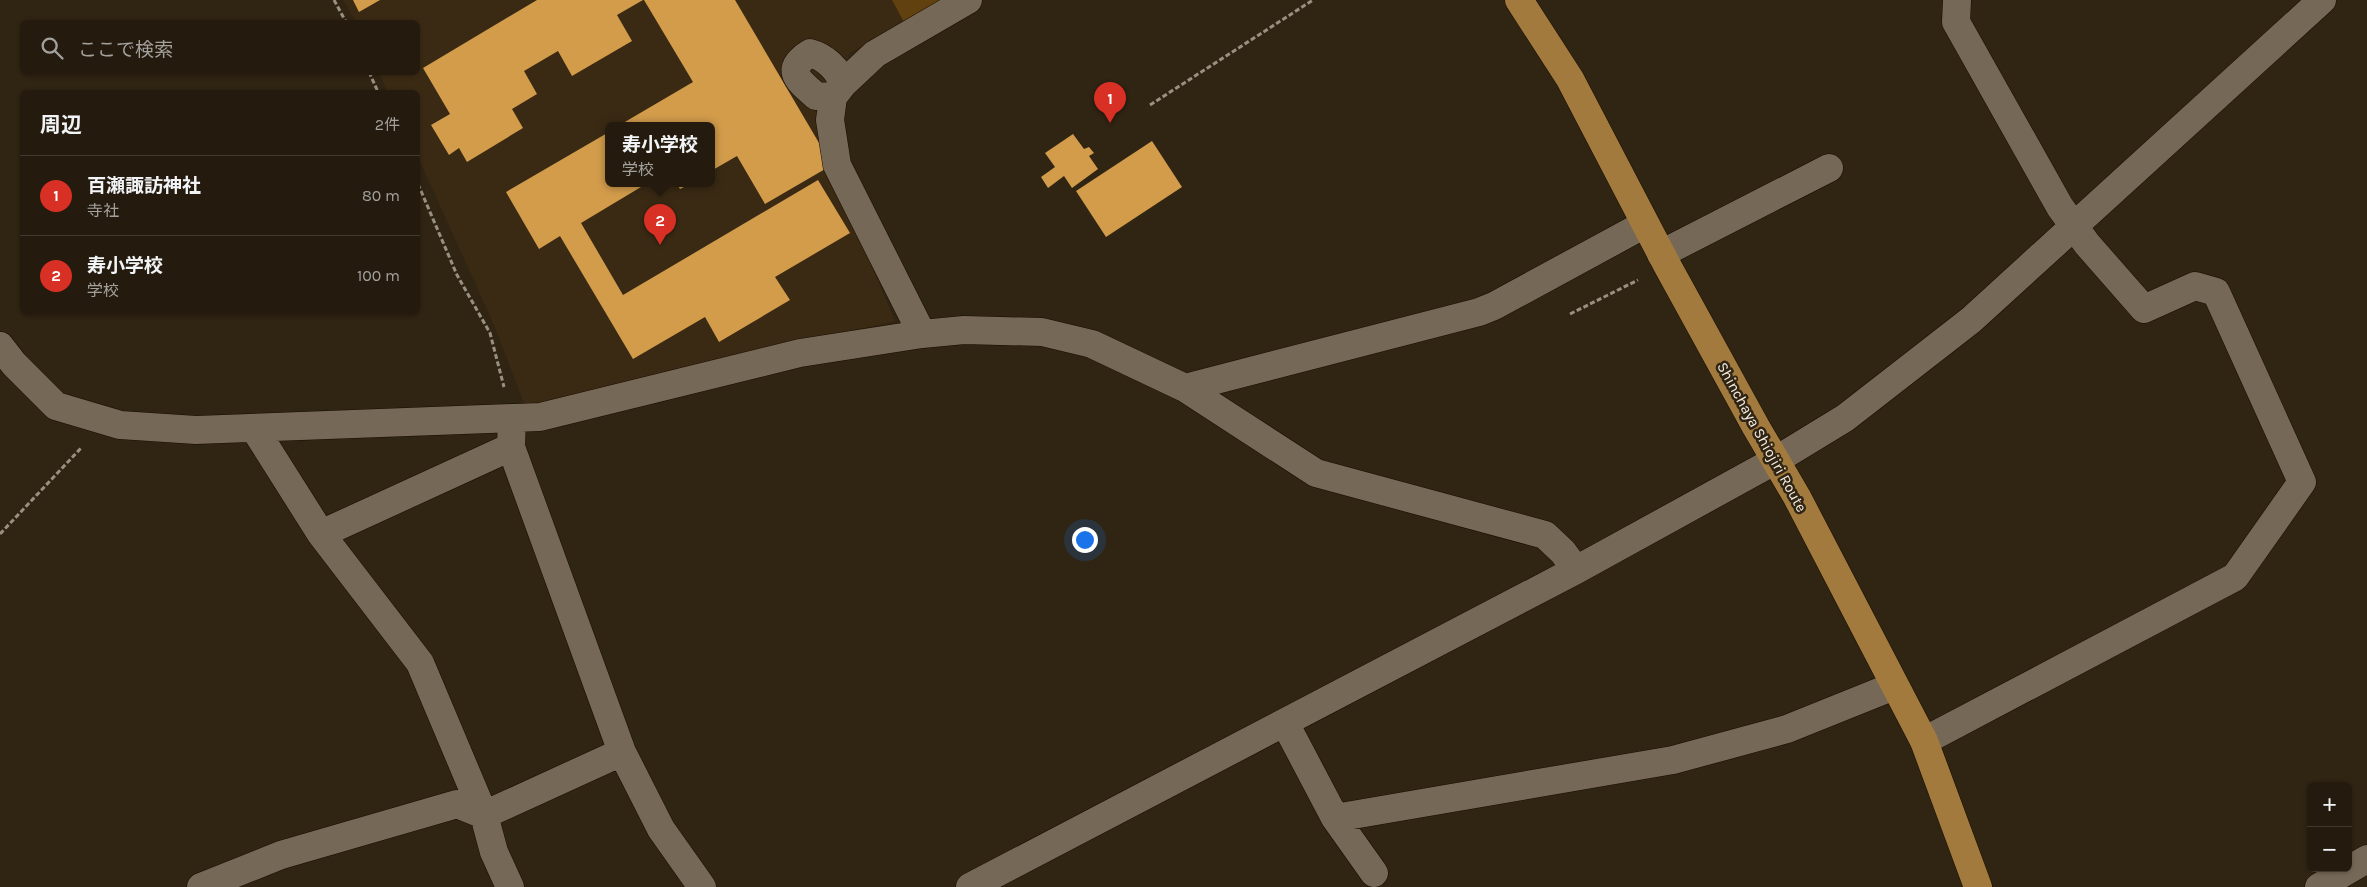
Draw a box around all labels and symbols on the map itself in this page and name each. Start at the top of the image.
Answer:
pin: 1 [1094,82,1126,123]
pin: 2 [644,204,676,245]
street label: Shinchaya Shiojiri Route [1713,359,1811,515]
your location [1072,527,1098,553]

